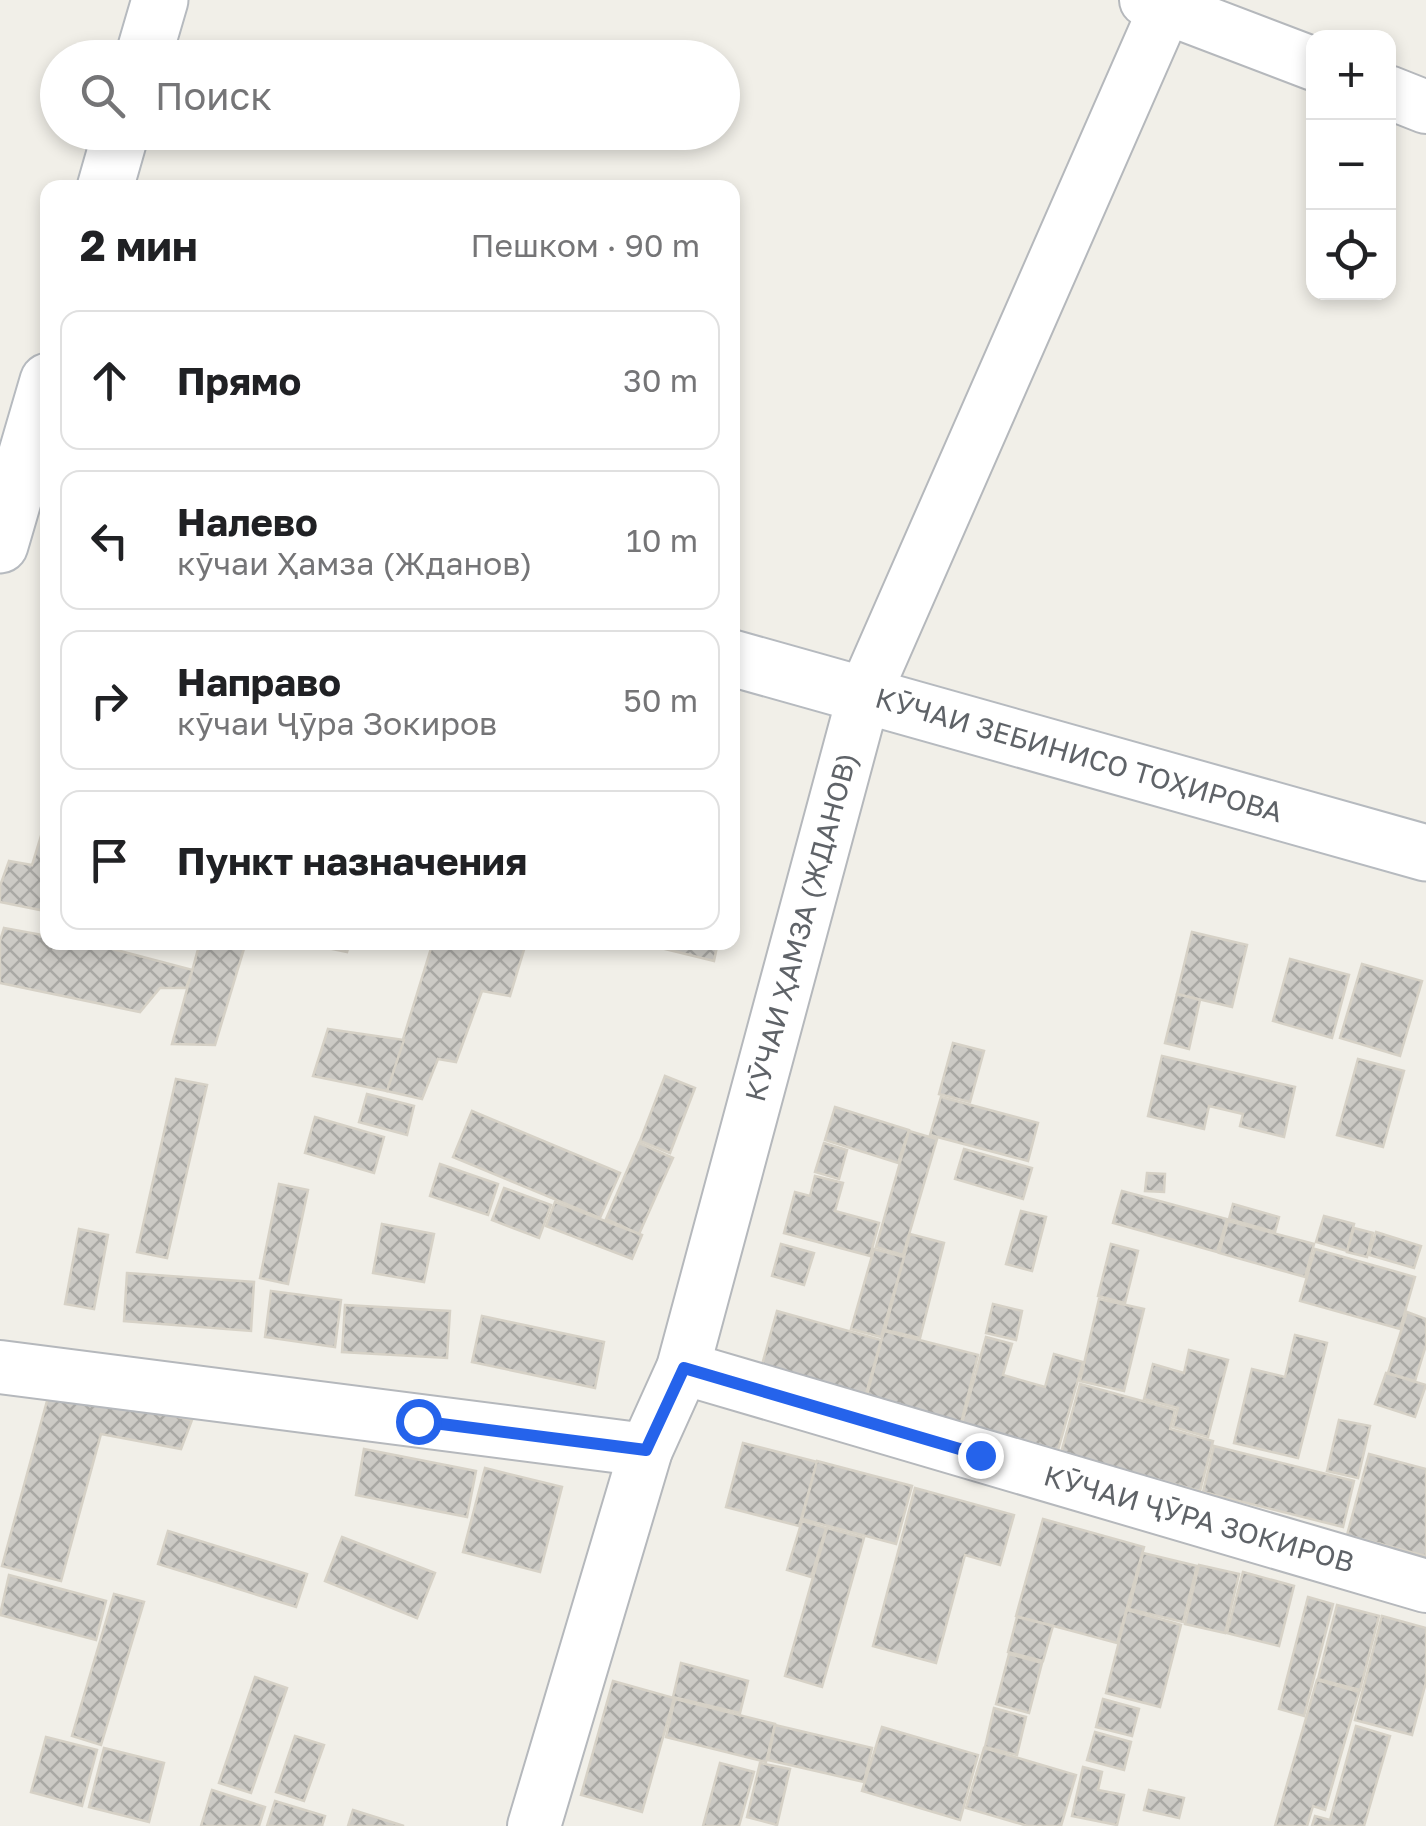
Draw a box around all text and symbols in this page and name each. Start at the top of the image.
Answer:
map controls [1306,30,1396,300]
button: + [1306,30,1396,120]
search box [40,40,740,150]
icon: search [75,68,130,123]
text: Поиск [155,73,272,118]
button: − [1306,120,1396,210]
button: locate [1306,210,1396,300]
text: 2 мин [80,220,198,270]
text: Пешком · 90 m [470,226,700,264]
icon: ahead [82,353,137,408]
text: Прямо [177,358,301,403]
text: 30 m [623,361,698,399]
text: Налево [177,499,318,544]
icon: left [82,513,137,568]
text: 10 m [626,521,698,559]
text: кӯчаи Ҳамза (Жданов) [177,544,533,582]
text: Направо [177,659,341,704]
icon: right [82,673,137,728]
street label: КӮЧАИ ЗЕБИНИСО ТОҲИРОВА [872,680,1287,829]
text: 50 m [623,681,698,719]
text: кӯчаи Ҷӯра Зокиров [177,704,497,742]
street label: КӮЧАИ ҲАМЗА (ЖДАНОВ) [738,749,863,1105]
icon: arrive [82,833,137,888]
text: Пункт назначения [177,838,527,883]
route start [396,1399,442,1445]
route end [958,1433,1004,1479]
street label: КӮЧАИ ҶӮРА ЗОКИРОВ [1040,1458,1358,1579]

